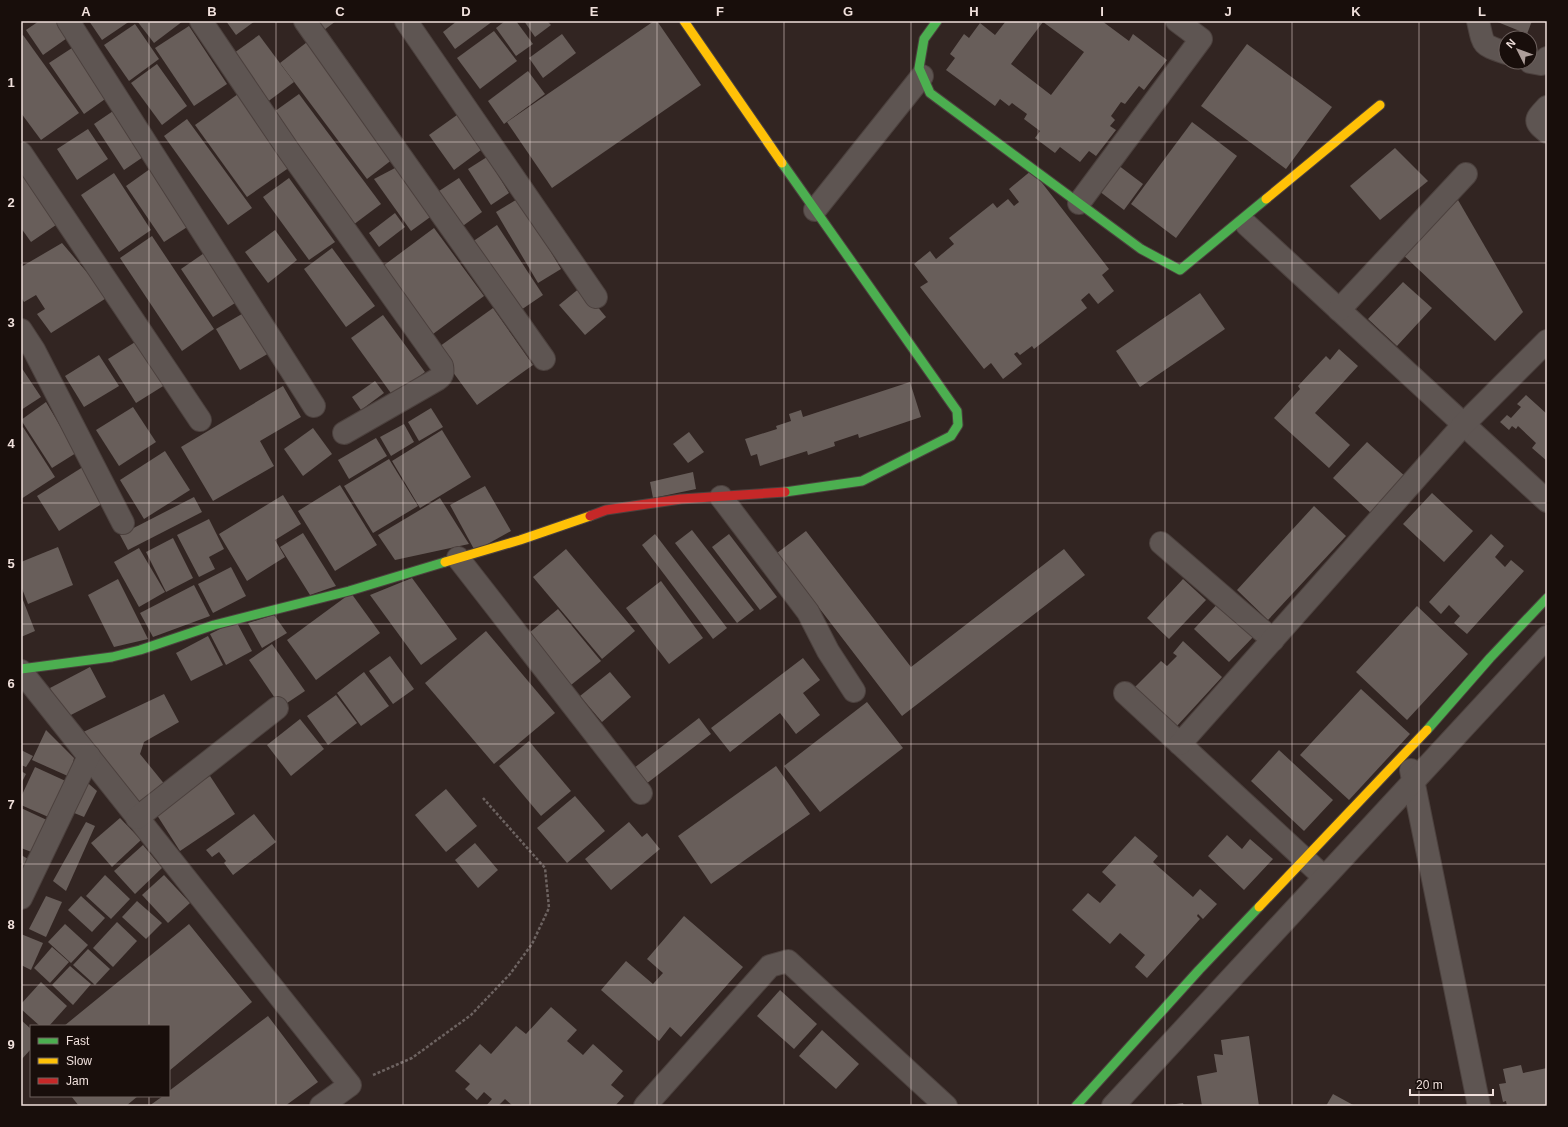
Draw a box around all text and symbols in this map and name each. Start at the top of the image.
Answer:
text: A [81,4,91,19]
text: B [207,4,217,19]
text: C [335,4,345,19]
text: D [461,4,471,19]
text: E [590,4,599,19]
text: F [716,4,724,19]
text: G [843,4,853,19]
text: H [969,4,979,19]
text: I [1100,4,1104,19]
text: J [1224,4,1232,19]
text: K [1351,4,1361,19]
text: L [1478,4,1486,19]
north arrow [1498,30,1538,70]
text: N [1503,36,1518,50]
text: 1 [7,75,15,90]
text: 2 [7,195,15,210]
text: 3 [7,315,15,330]
text: 4 [7,436,15,451]
text: 5 [7,556,15,571]
text: 6 [7,676,15,691]
text: 7 [7,797,15,812]
text: 8 [7,917,15,932]
legend [30,1025,170,1097]
text: Fast [66,1034,90,1048]
text: 9 [7,1037,15,1052]
text: Slow [66,1054,92,1068]
scale bar [1410,1071,1493,1097]
text: Jam [66,1074,89,1088]
text: 20 m [1416,1078,1443,1092]

